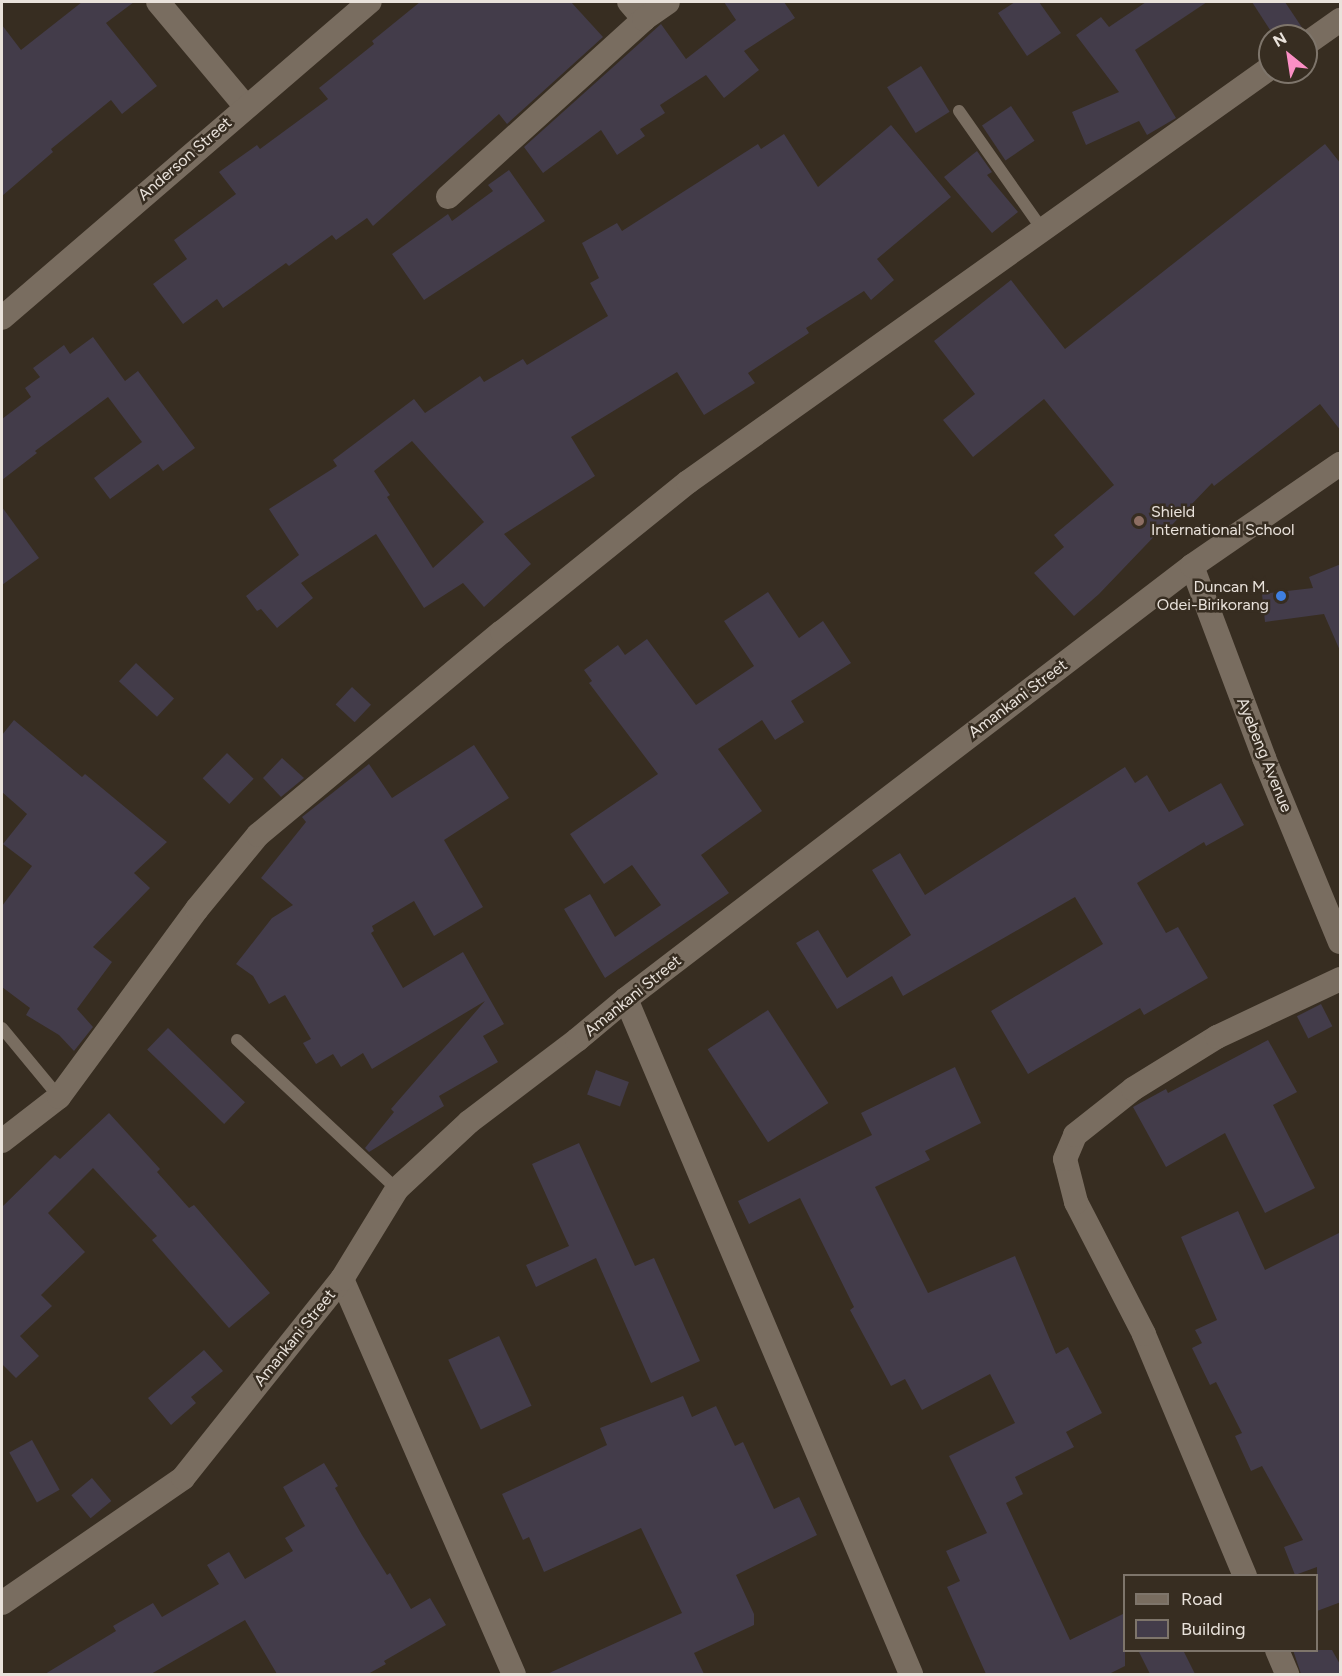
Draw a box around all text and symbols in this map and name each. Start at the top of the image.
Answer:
north arrow [1258,24,1318,84]
text: N [1270,28,1290,51]
street label: Anderson Street [134,113,236,205]
place label: Shield International School [1151,502,1295,540]
marker: Shield International School [1132,514,1146,528]
place label: Duncan M. Odei-Birikorang [1157,577,1269,615]
marker: Duncan M. Odei-Birikorang [1274,589,1288,603]
street label: Amankani Street [965,656,1071,742]
street label: Ayebeng Avenue [1232,695,1296,815]
street label: Amankani Street [581,951,685,1041]
street label: Amankani Street [250,1286,340,1390]
legend [1123,1574,1318,1652]
text: Road [1181,1588,1222,1610]
text: Building [1181,1618,1246,1640]

